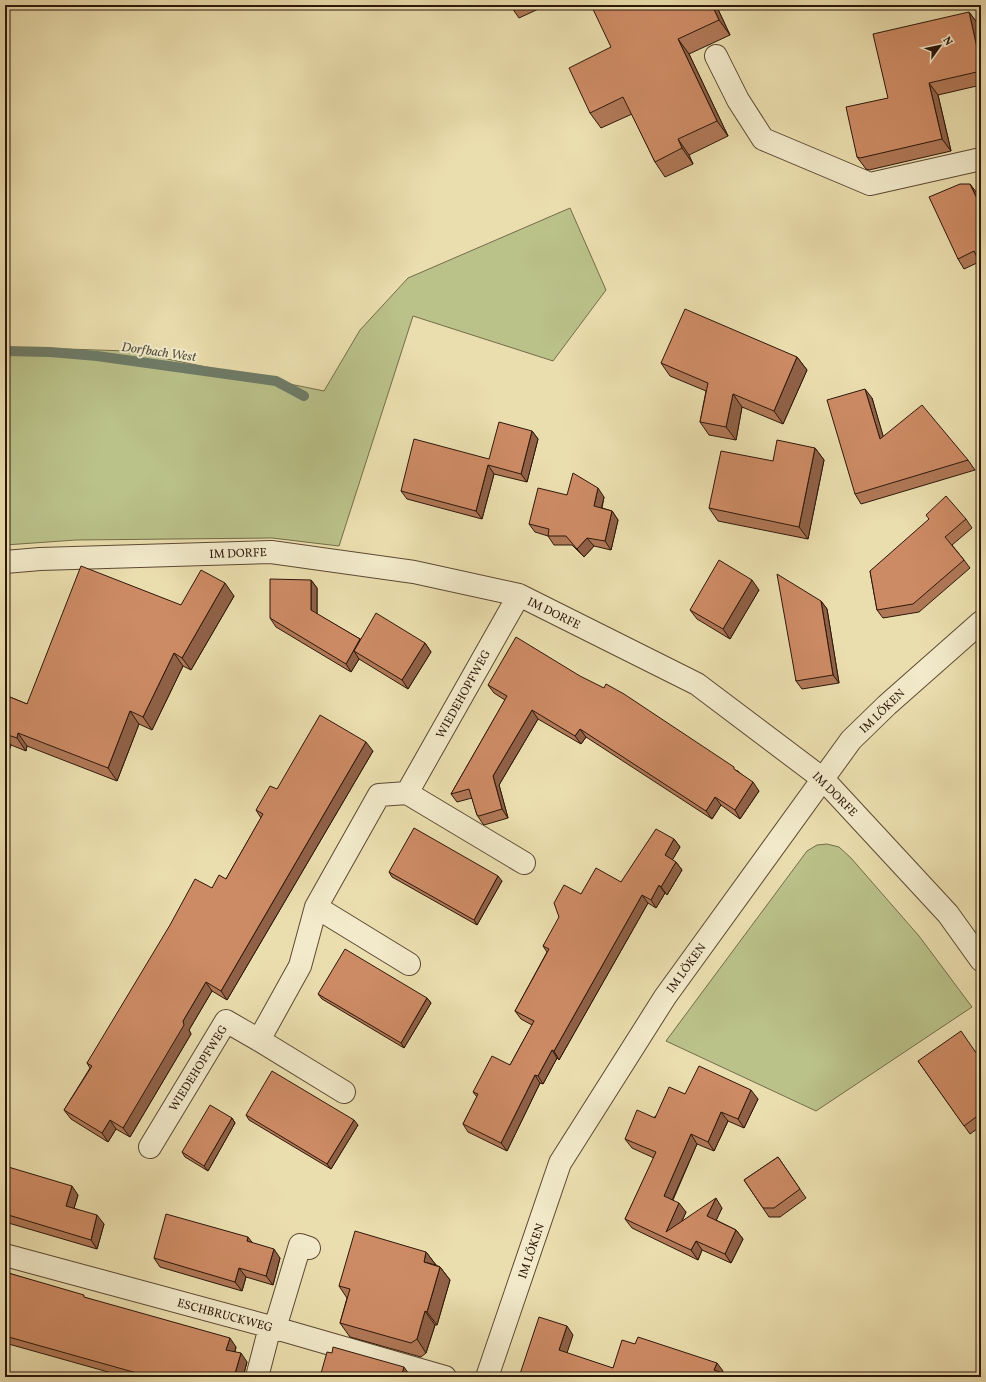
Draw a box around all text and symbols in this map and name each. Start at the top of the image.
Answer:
north arrow [920,26,960,66]
text: N [939,34,956,49]
water label: Dorfbach West [120,339,198,367]
street label: IM DORFE [209,545,267,563]
street label: IM DORFE [524,594,583,634]
street label: WIEDEHOPFWEG [433,647,495,742]
street label: IM LÖKEN [856,685,909,737]
street label: IM DORFE [808,769,860,821]
street label: IM LÖKEN [663,940,710,997]
street label: WIEDEHOPFWEG [166,1022,232,1115]
street label: IM LÖKEN [514,1221,549,1281]
street label: ESCHBRUCKWEG [175,1295,274,1336]

